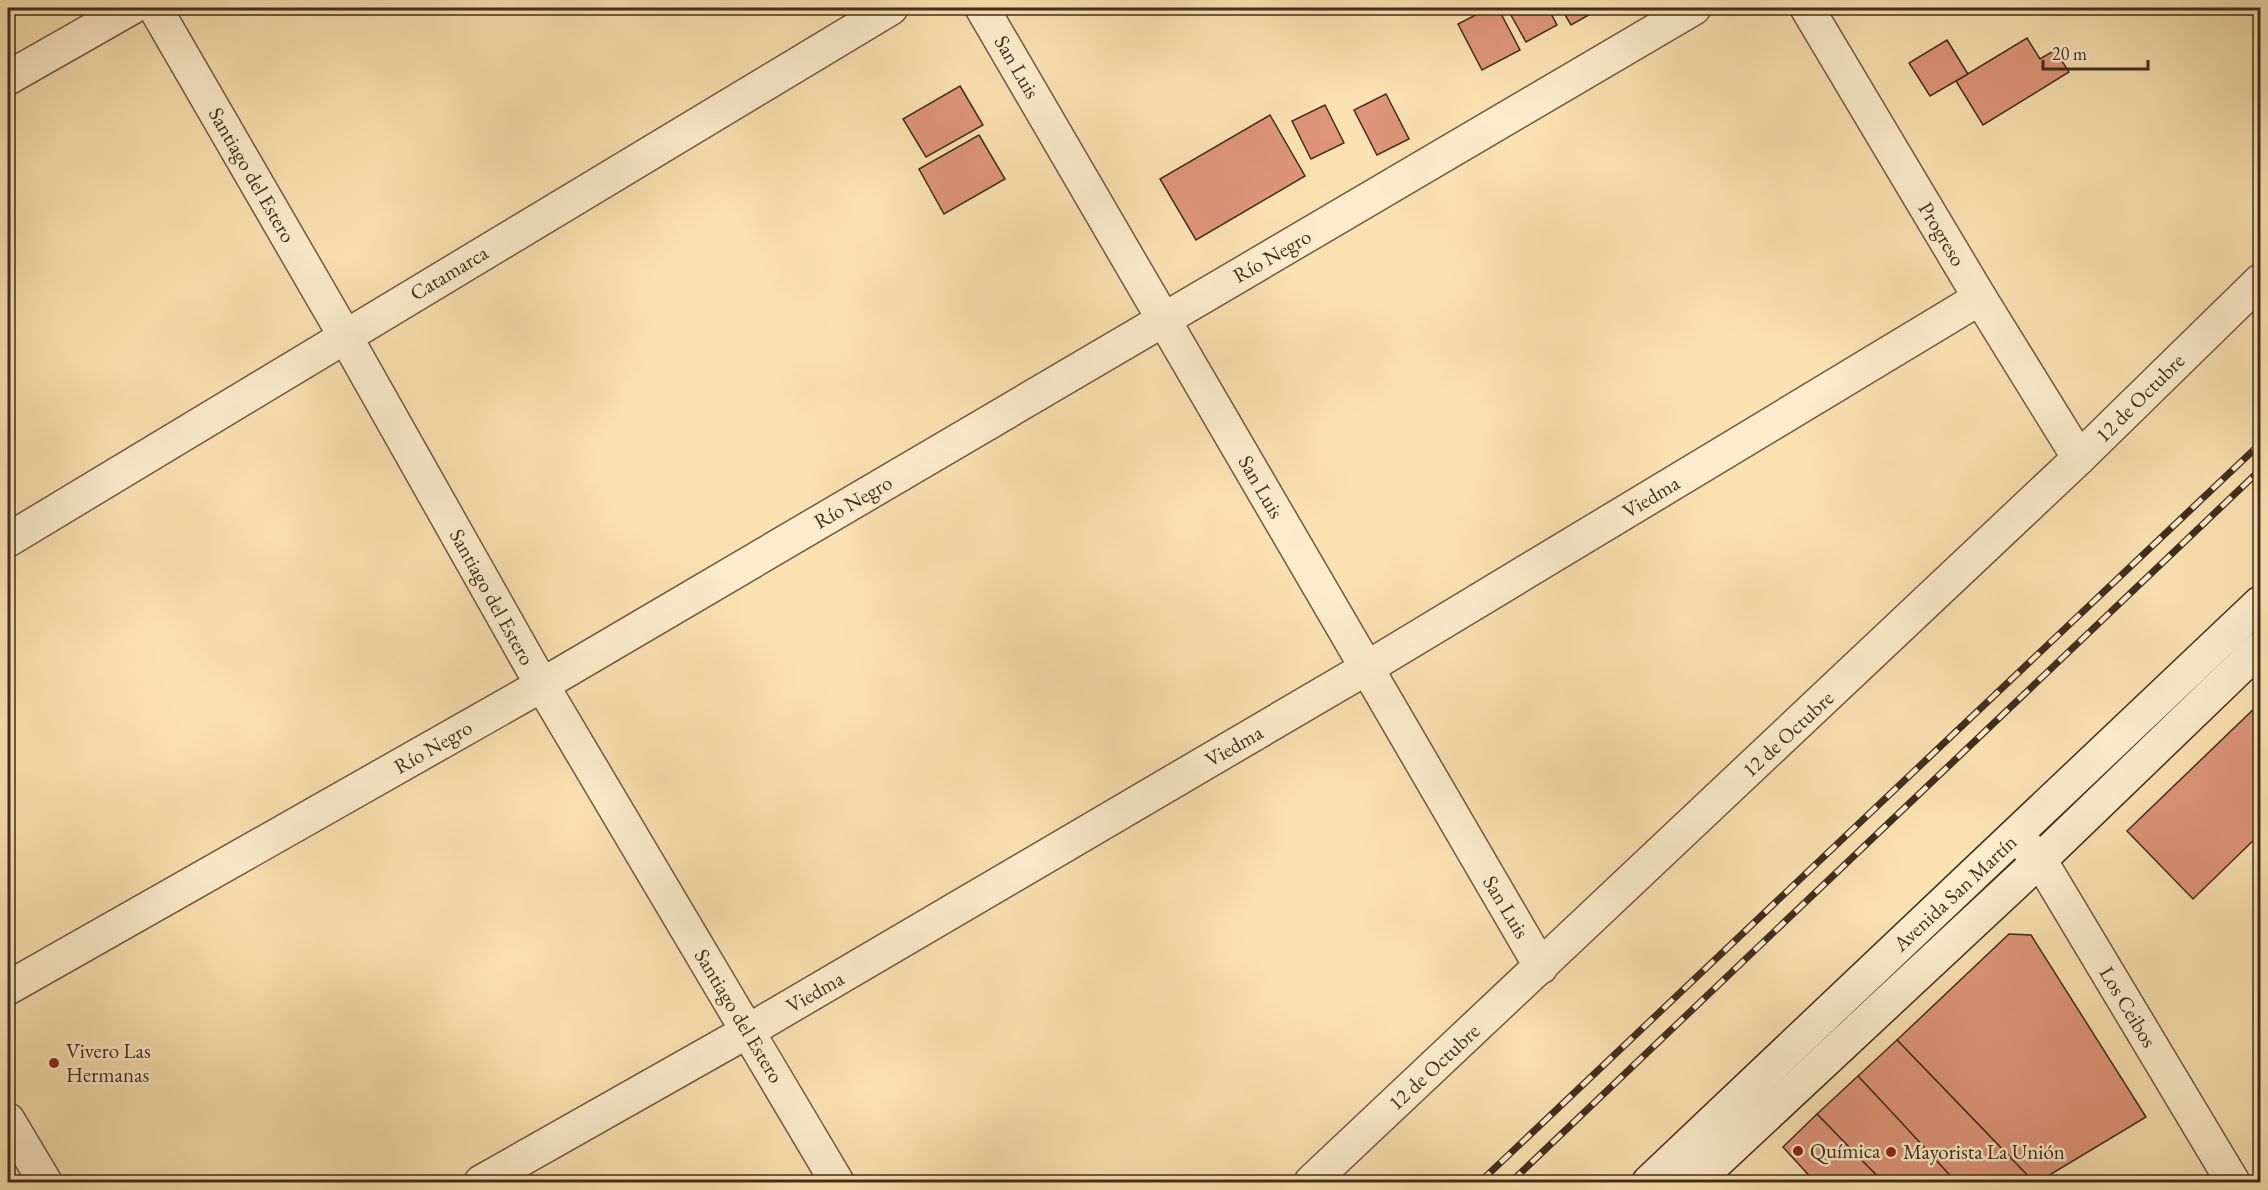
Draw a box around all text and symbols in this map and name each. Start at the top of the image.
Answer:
street label: San Luis [989,30,1046,103]
scale bar [2043,33,2148,71]
text: 20 m [2052,42,2087,65]
street label: Santiago del Estero [203,102,302,247]
street label: Progreso [1913,197,1972,271]
street label: Río Negro [1228,222,1316,289]
street label: Catamarca [405,238,493,306]
street label: 12 de Octubre [2089,347,2190,448]
street label: San Luis [1233,450,1290,523]
street label: Río Negro [809,468,897,535]
street label: Viedma [1617,469,1685,524]
street label: Santiago del Estero [444,524,541,670]
street label: 12 de Octubre [1736,684,1839,783]
street label: Río Negro [389,713,477,780]
street label: Viedma [1200,718,1268,773]
street label: Avenida San Martín [1886,828,2022,958]
street label: San Luis [1477,870,1536,943]
street label: Santiago del Estero [689,944,790,1088]
street label: Los Ceibos [2094,961,2163,1052]
street label: Viedma [781,964,849,1019]
street label: 12 de Octubre [1382,1017,1485,1116]
place label: Vivero Las Hermanas [66,1037,151,1088]
marker: Vivero Las Hermanas [47,1056,61,1070]
place label: Química [1810,1137,1881,1165]
place label: Mayorista La Unión [1903,1138,2065,1165]
marker: Química [1791,1144,1805,1158]
marker: Mayorista La Unión [1884,1145,1898,1159]

